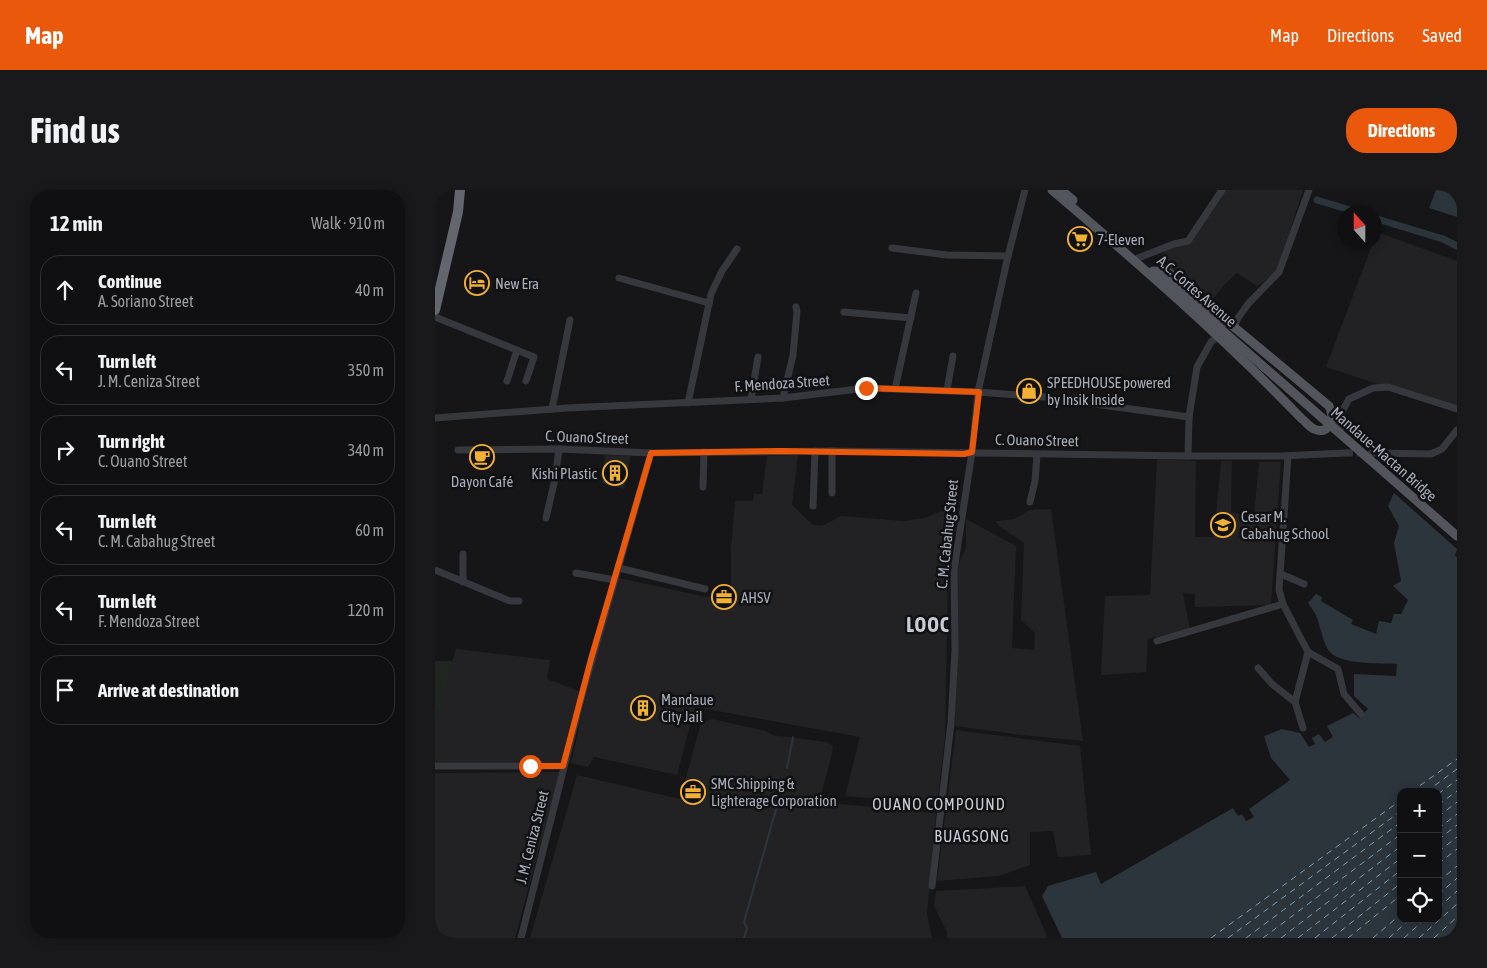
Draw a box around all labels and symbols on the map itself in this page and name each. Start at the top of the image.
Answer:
north arrow [1337,205,1382,250]
supermarket icon: 7-Eleven [1067,226,1093,252]
place label: 7-Eleven [1097,231,1145,248]
street label: A.C. Cortes Avenue [1154,252,1240,330]
hotel icon: New Era [464,270,490,296]
place label: New Era [495,275,539,292]
street label: F. Mendoza Street [734,371,830,395]
place label: SPEEDHOUSE powered by Insik Inside [1047,374,1171,408]
route end [855,377,878,400]
shop icon: SPEEDHOUSE powered by Insik Inside [1016,378,1042,404]
street label: Mandaue-Mactan Bridge [1328,403,1440,505]
street label: C. Ouano Street [545,427,629,447]
street label: C. Ouano Street [995,431,1079,449]
cafe icon: Dayon Café [469,444,495,470]
building icon: Kishi Plastic [602,460,628,486]
place label: Kishi Plastic [531,465,597,482]
place label: Dayon Café [451,473,513,490]
street label: C. M. Cabahug Street [933,478,961,590]
place label: Cesar M. Cabahug School [1241,508,1329,542]
school or university icon: Cesar M. Cabahug School [1210,512,1236,538]
office icon: AHSV [711,584,737,610]
place label: AHSV [741,589,771,606]
district label: LOOC [906,613,950,636]
place label: Mandaue City Jail [661,691,714,725]
building icon: Mandaue City Jail [630,695,656,721]
route start [519,755,542,778]
place label: SMC Shipping & Lighterage Corporation [711,775,837,809]
office icon: SMC Shipping & Lighterage Corporation [680,779,706,805]
street label: J. M. Ceniza Street [512,789,552,885]
district label: OUANO COMPOUND [872,795,1006,813]
district label: BUAGSONG [934,827,1010,845]

